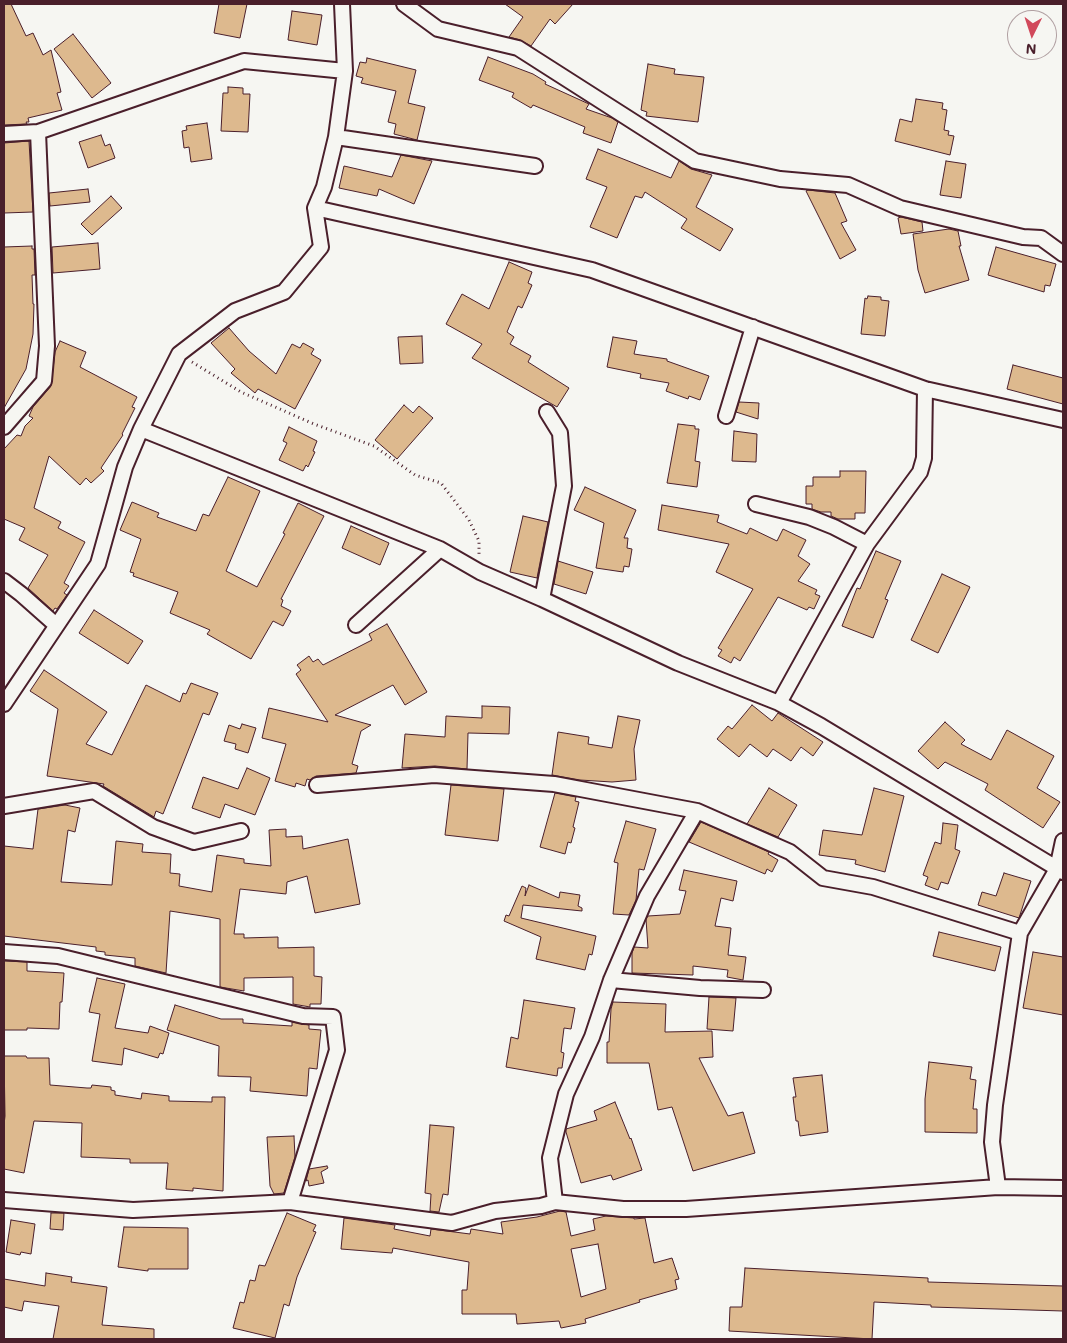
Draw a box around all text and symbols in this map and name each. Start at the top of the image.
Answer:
north arrow [1007,10,1057,60]
text: N [1025,40,1037,59]

